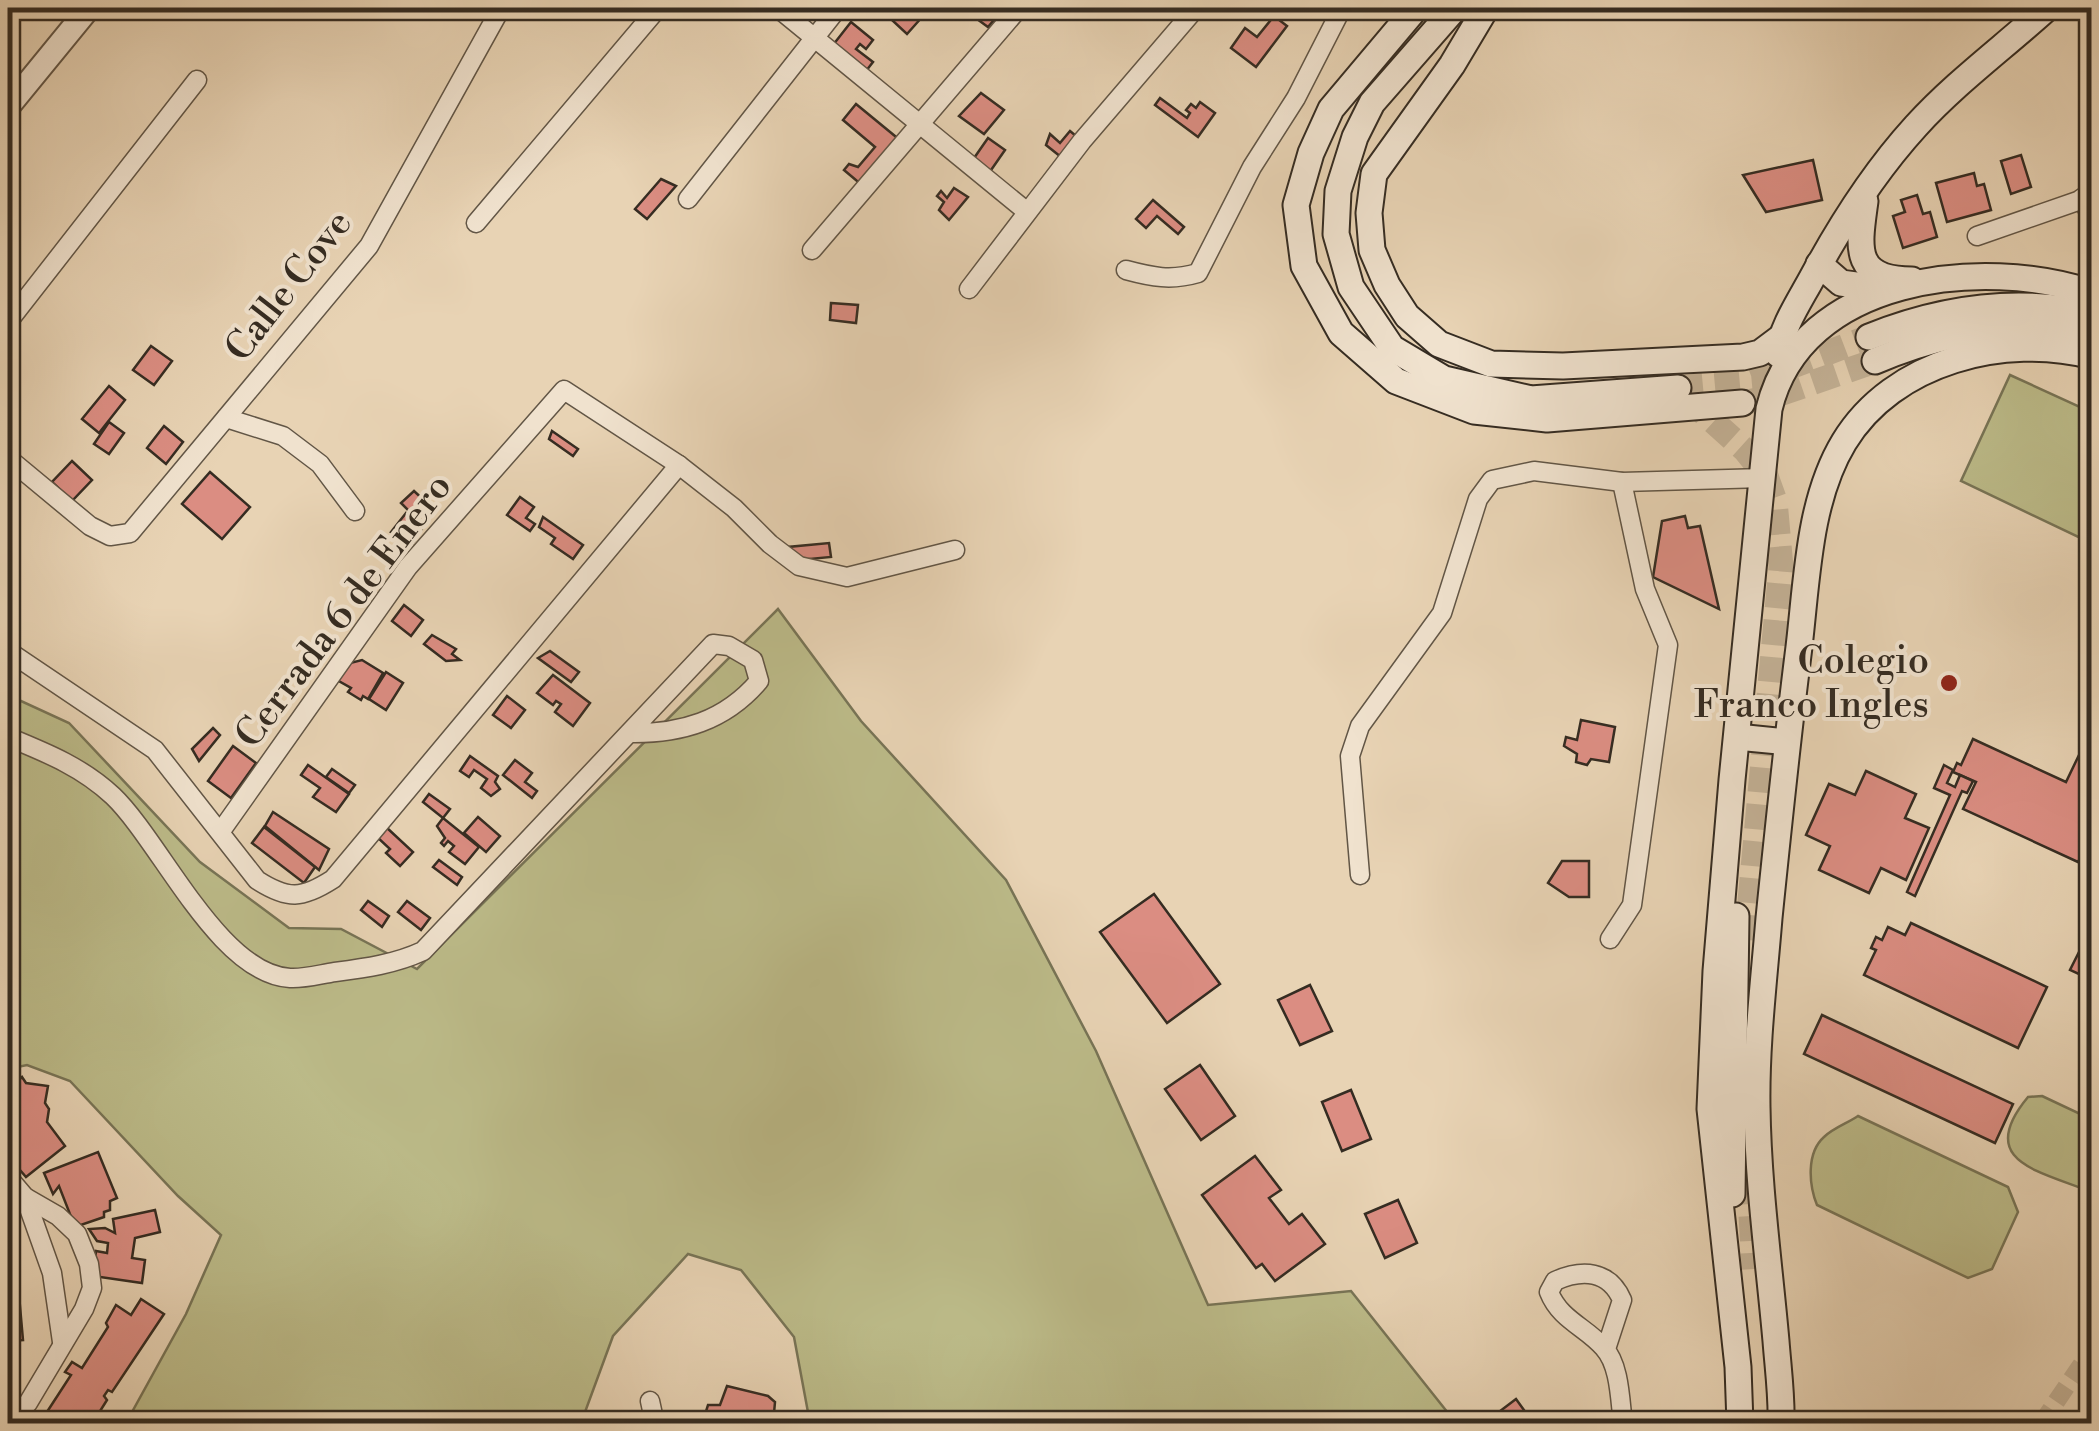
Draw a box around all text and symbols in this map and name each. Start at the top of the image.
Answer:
street label: Calle Cove [215,201,363,371]
street label: Cerrada 6 de Enero [225,464,463,758]
place label: Colegio Franco Ingles [1694,638,1929,729]
marker: Colegio Franco Ingles [1938,672,1960,694]

